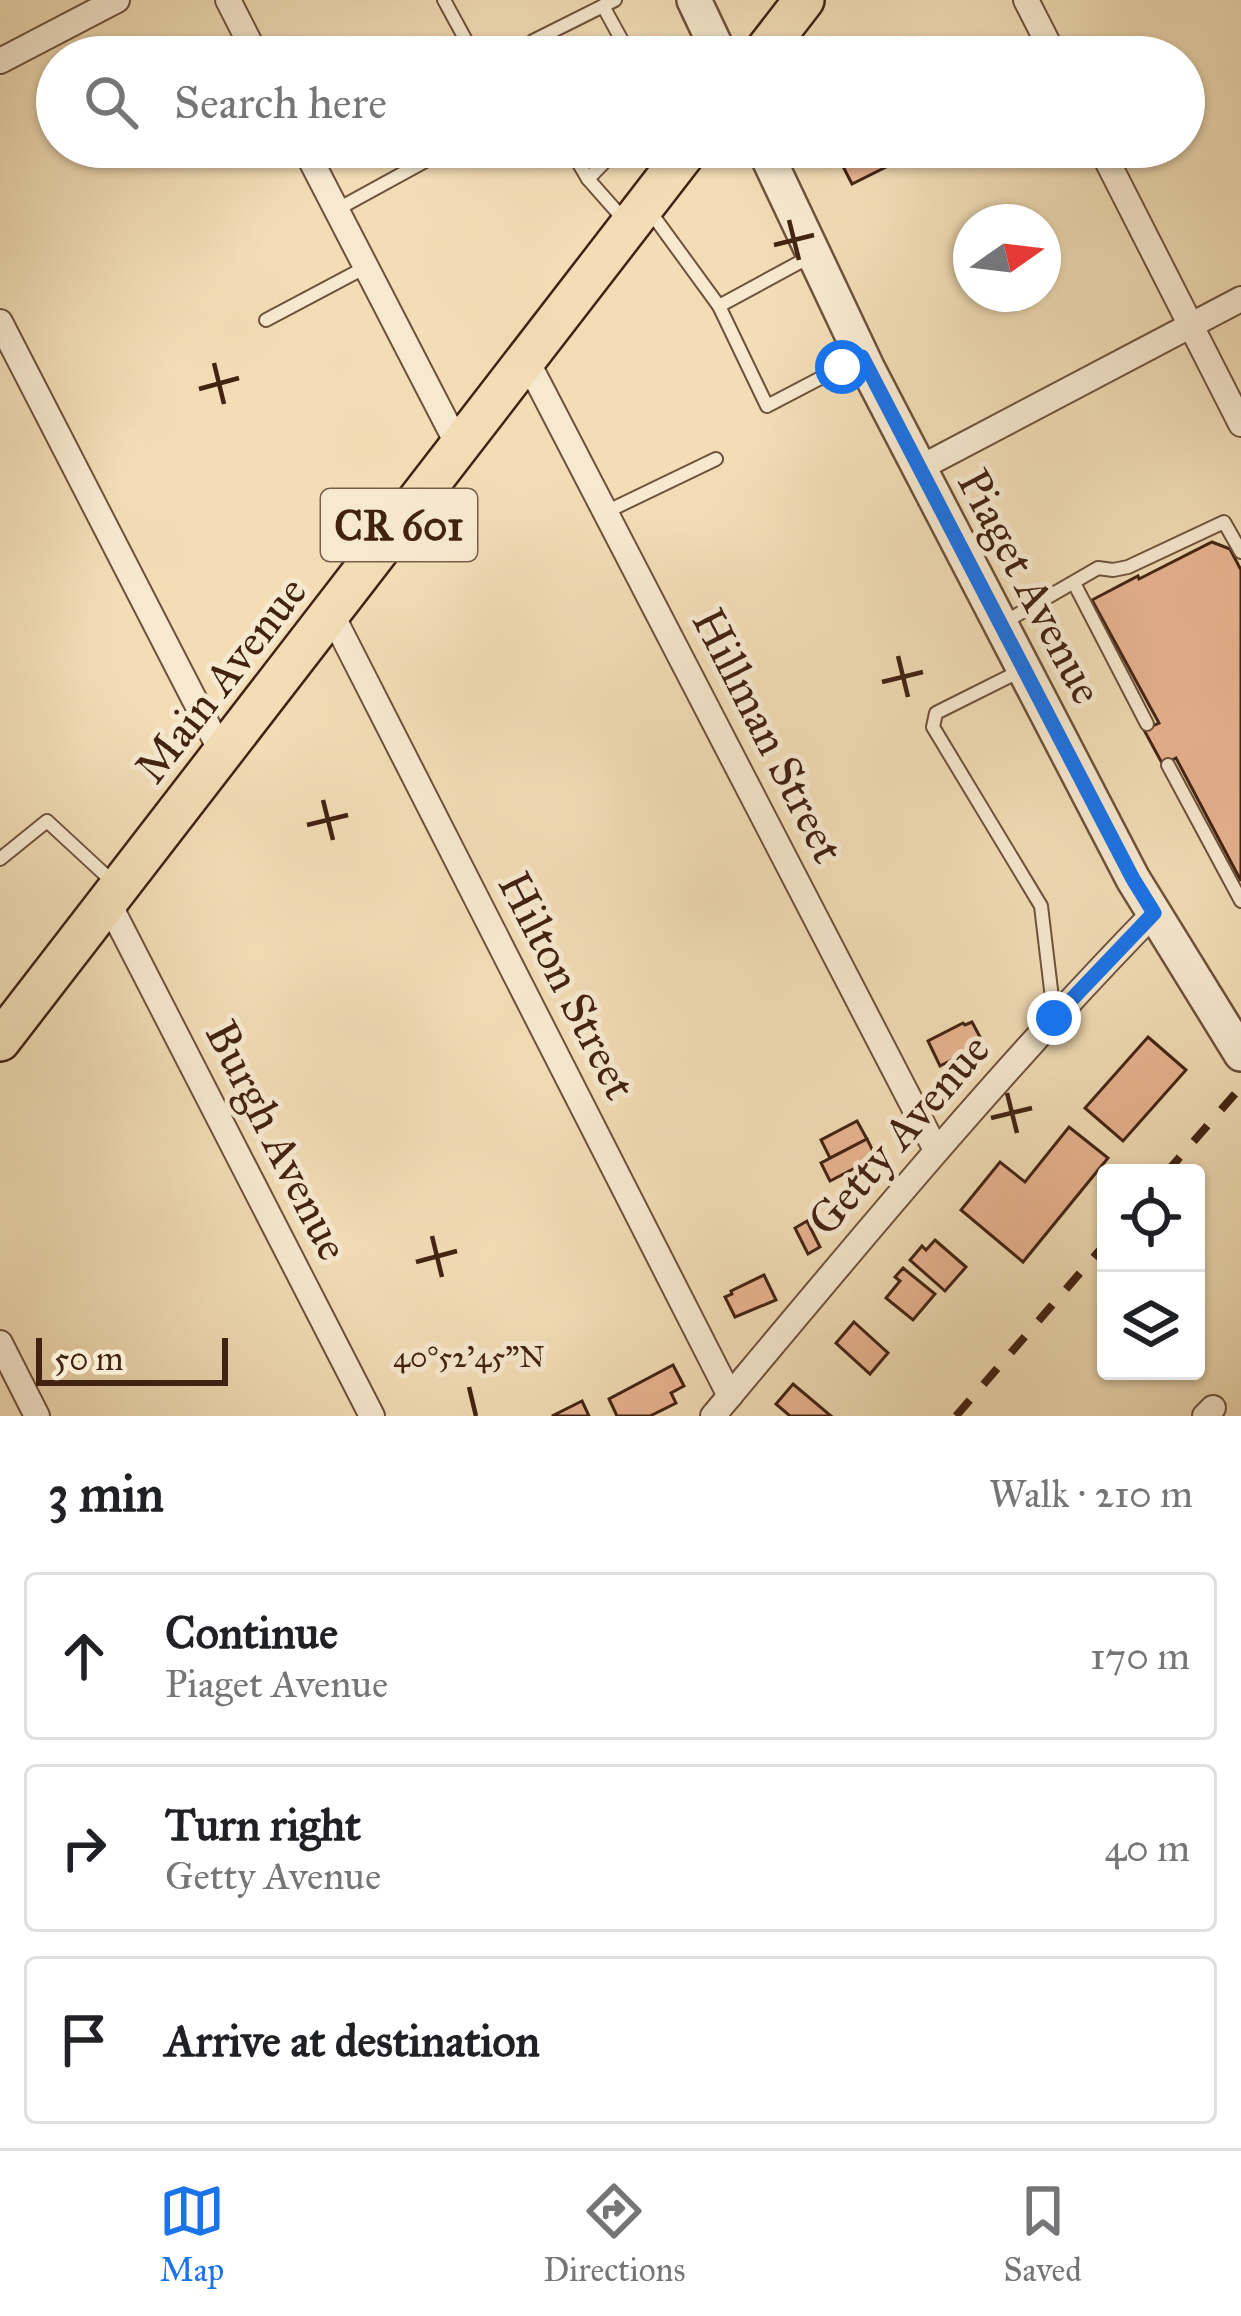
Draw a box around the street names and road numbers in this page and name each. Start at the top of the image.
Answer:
street label: Piaget Avenue [946,460,1115,713]
road number: CR 601 [321,489,477,561]
street label: Main Avenue [123,565,318,794]
street label: Hillman Street [681,599,856,872]
street label: Hilton Street [487,862,648,1108]
street label: Burgh Avenue [194,1011,361,1269]
street label: Getty Avenue [796,1022,1001,1246]

